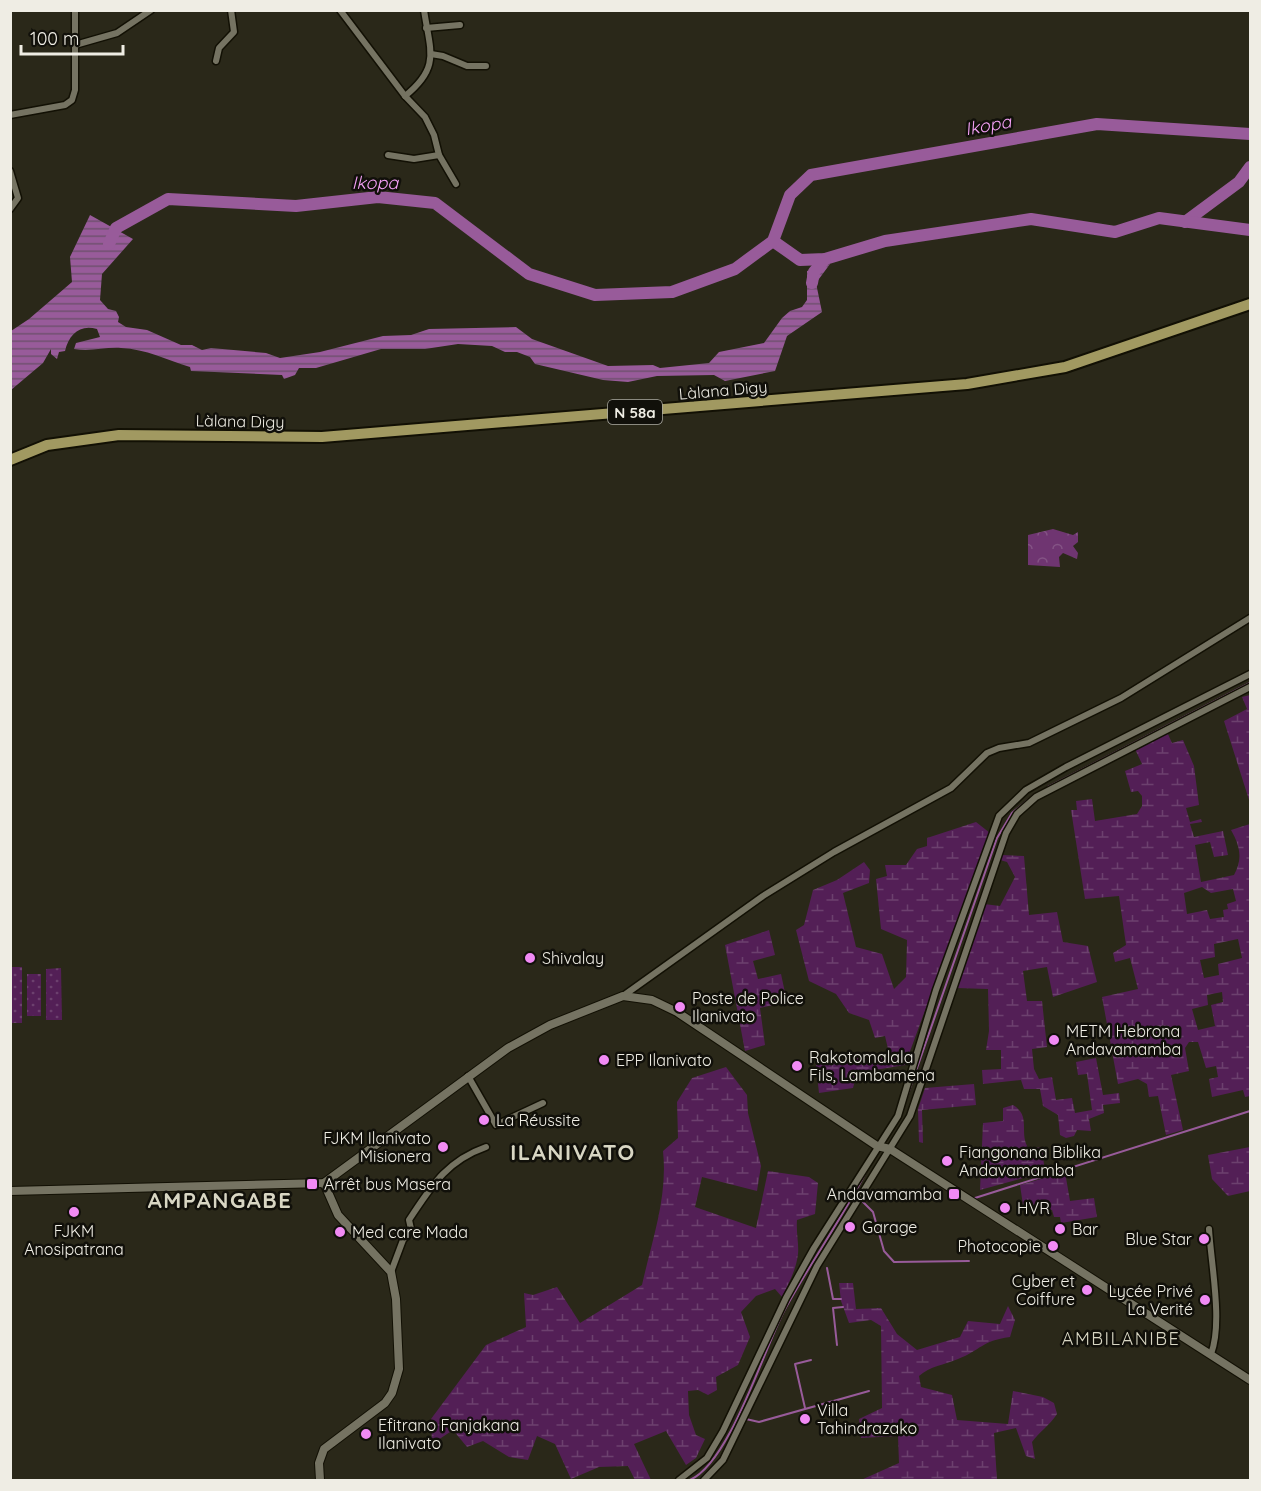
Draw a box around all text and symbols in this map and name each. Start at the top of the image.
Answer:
scale bar [21,18,123,56]
text: 100 m [30,27,79,50]
water label: Ikopa [963,109,1014,140]
water label: Ikopa [352,171,399,194]
street label: Làlana Digy [678,376,768,404]
road number: N 58a [608,400,662,424]
street label: Làlana Digy [195,410,285,432]
place label: Shivalay [542,948,604,968]
marker: Shivalay [523,951,537,965]
place label: Poste de Police Ilanivato [692,988,804,1026]
marker: Poste de Police Ilanivato [673,1000,687,1014]
place label: METM Hebrona Andavamamba [1066,1021,1181,1059]
marker: METM Hebrona Andavamamba [1047,1033,1061,1047]
place label: Rakotomalala Fils, Lambamena [809,1047,935,1085]
place label: EPP Ilanivato [616,1050,712,1070]
marker: EPP Ilanivato [597,1053,611,1067]
marker: Rakotomalala Fils, Lambamena [790,1059,804,1073]
place label: La Réussite [496,1110,580,1130]
marker: La Réussite [477,1113,491,1127]
place label: FJKM Ilanivato Misionera [323,1128,431,1166]
district label: ILANIVATO [510,1138,636,1166]
marker: FJKM Ilanivato Misionera [436,1140,450,1154]
place label: Fiangonana Biblika Andavamamba [959,1142,1101,1180]
marker: Fiangonana Biblika Andavamamba [940,1154,954,1168]
place label: Arrêt bus Masera [324,1174,451,1194]
marker: Arrêt bus Masera [305,1177,319,1191]
place label: Andavamamba [827,1184,942,1204]
district label: AMPANGABE [148,1186,292,1214]
marker: Andavamamba [947,1187,961,1201]
place label: HVR [1017,1198,1050,1218]
marker: HVR [998,1201,1012,1215]
marker: FJKM Anosipatrana [67,1205,81,1219]
place label: Garage [862,1217,917,1237]
place label: Bar [1072,1219,1098,1239]
marker: Garage [843,1220,857,1234]
place label: FJKM Anosipatrana [24,1221,124,1259]
place label: Med care Mada [352,1222,468,1242]
marker: Bar [1053,1222,1067,1236]
marker: Med care Mada [333,1225,347,1239]
place label: Blue Star [1125,1229,1192,1249]
marker: Blue Star [1197,1232,1211,1246]
place label: Photocopie [958,1236,1041,1256]
marker: Photocopie [1046,1239,1060,1253]
place label: Cyber et Coiffure [1012,1271,1075,1309]
place label: Lycée Privé La Verité [1109,1281,1193,1319]
marker: Cyber et Coiffure [1080,1283,1094,1297]
marker: Lycée Privé La Verité [1198,1293,1212,1307]
district label: AMBILANIBE [1062,1327,1180,1350]
place label: Villa Tahindrazako [817,1400,917,1438]
marker: Villa Tahindrazako [798,1412,812,1426]
place label: Efitrano Fanjakana Ilanivato [378,1415,519,1453]
marker: Efitrano Fanjakana Ilanivato [359,1427,373,1441]

